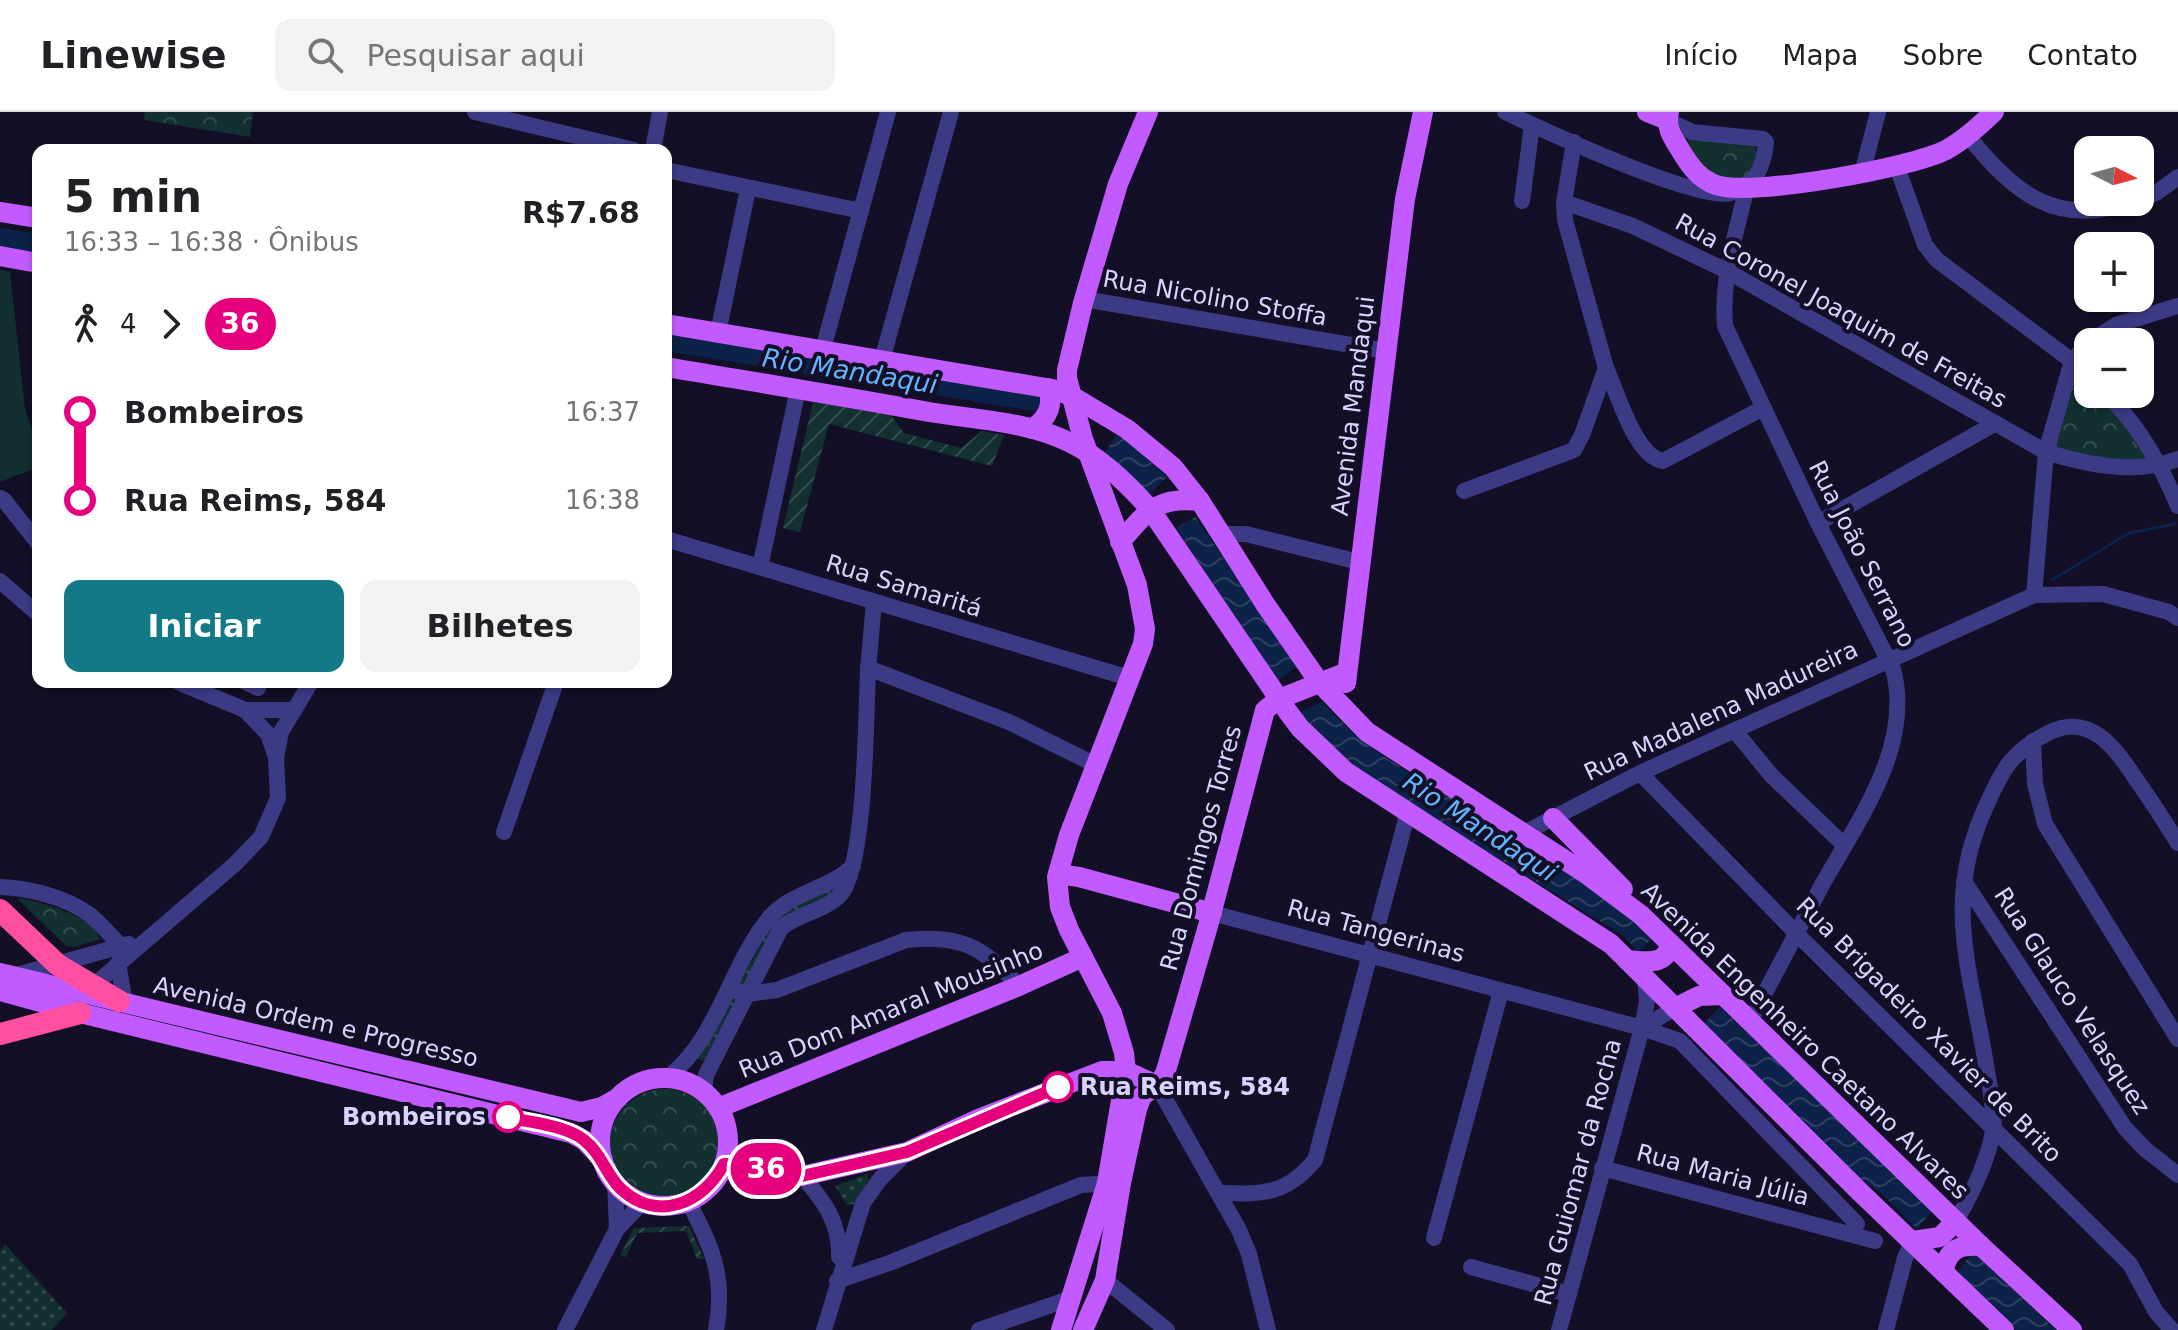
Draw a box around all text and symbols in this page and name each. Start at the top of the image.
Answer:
search box [275,19,835,91]
text: Linewise [40,33,227,77]
icon: search [303,33,347,77]
text: Pesquisar aqui [367,38,585,73]
text: Início [1664,39,1738,72]
text: Mapa [1782,39,1859,72]
text: Sobre [1903,39,1983,72]
text: Contato [2027,39,2138,72]
north arrow [2074,136,2154,216]
map controls [2074,136,2154,408]
text: 5 min [64,171,202,222]
text: R$7.68 [522,195,640,230]
street label: Rua Coronel Joaquim de Freitas [1670,208,2012,414]
text: 16:33 – 16:38 · Ônibus [64,227,359,257]
button: + [2074,232,2154,312]
street label: Rua Nicolino Stoffa [1101,264,1329,332]
street label: Avenida Mandaqui [1326,295,1380,517]
icon: walk [64,302,108,346]
icon: forward [149,302,193,346]
text: 36 [221,307,260,340]
text: 4 [120,309,137,339]
button: − [2074,328,2154,408]
water label: Rio Mandaqui [760,342,940,400]
text: Bombeiros [124,395,304,430]
text: 16:37 [565,397,640,427]
street label: Rua João Serrano [1803,456,1921,652]
text: Rua Reims, 584 [124,483,386,518]
text: 16:38 [565,485,640,515]
street label: Rua Samaritá [823,549,985,623]
button: Iniciar [64,580,344,672]
button: Bilhetes [360,580,640,672]
street label: Rua Madalena Madureira [1580,635,1862,787]
street label: Rua Domingos Torres [1155,722,1247,974]
water label: Rio Mandaqui [1398,766,1563,888]
street label: Avenida Engenheiro Caetano Alvares [1636,877,1974,1205]
street label: Rua Glauco Velasquez [1988,882,2156,1120]
street label: Rua Brigadeiro Xavier de Brito [1791,892,2067,1168]
street label: Rua Tangerinas [1284,894,1468,968]
street label: Rua Dom Amaral Mousinho [735,936,1047,1084]
street label: Avenida Ordem e Progresso [151,971,481,1073]
street label: Rua Guiomar da Rocha [1529,1036,1627,1308]
marker: Rua Reims, 584 [1043,1072,1073,1102]
place label: Rua Reims, 584 [1080,1073,1290,1101]
marker: Bombeiros [493,1102,523,1132]
place label: Bombeiros [342,1103,486,1131]
street label: Rua Maria Júlia [1634,1138,1812,1212]
line badge: 36 [730,1143,802,1195]
text: 36 [747,1152,785,1185]

